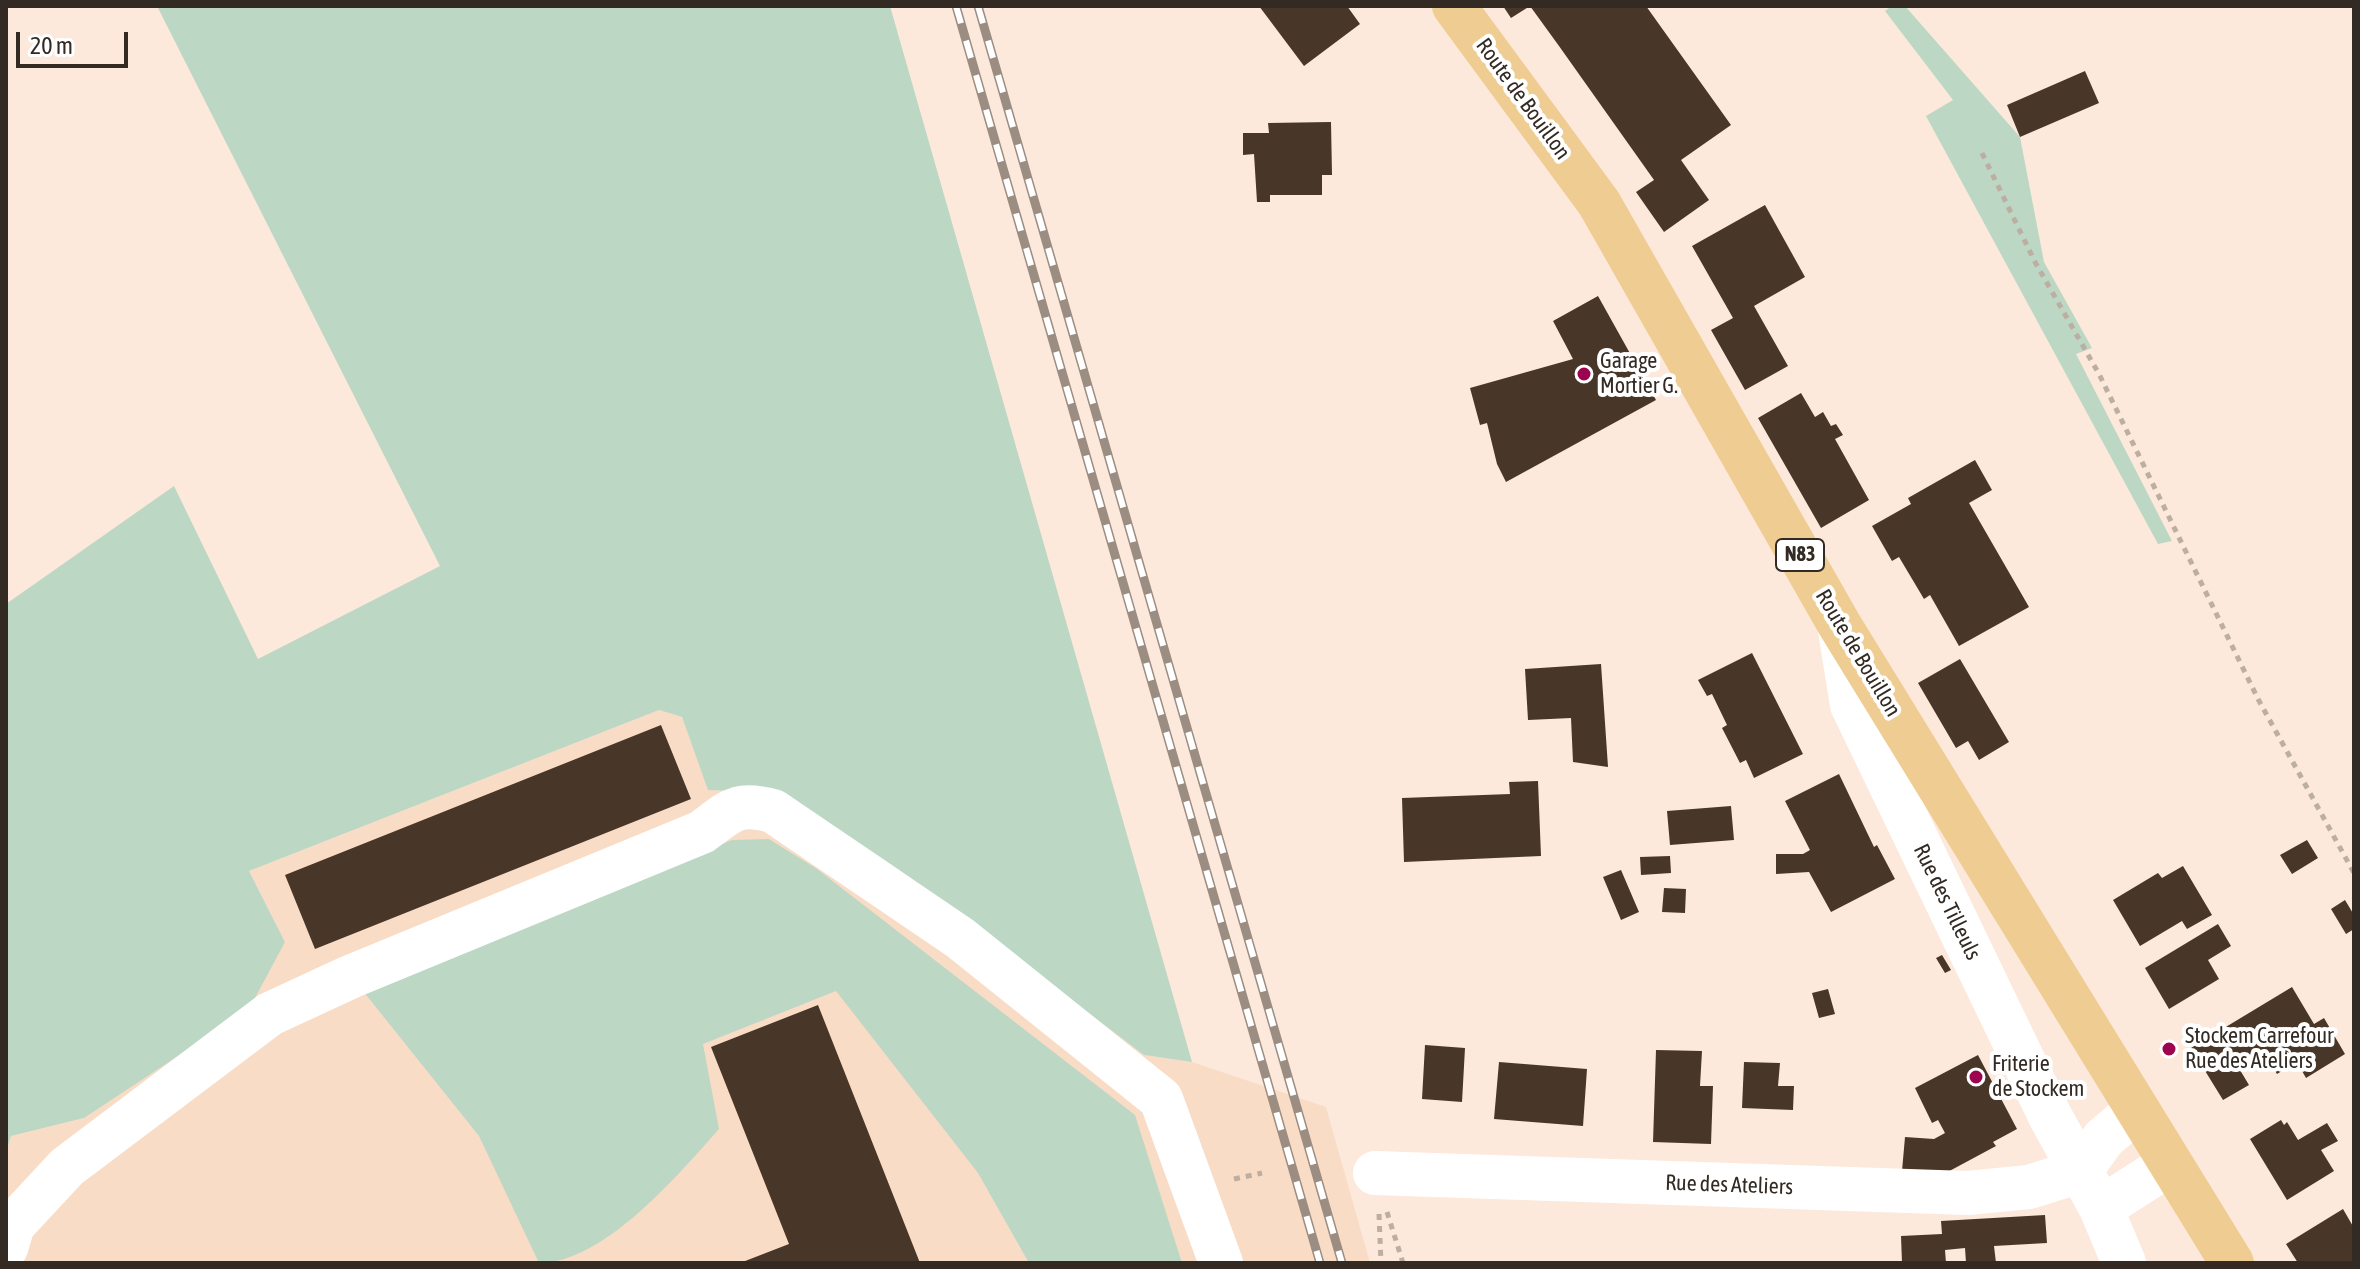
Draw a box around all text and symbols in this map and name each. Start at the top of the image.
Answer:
scale bar [20,16,132,66]
text: 20 m [30,32,73,59]
street label: Route de Bouillon [1470,33,1576,165]
place label: Garage Mortier G. [1600,348,1678,400]
marker: Garage Mortier G. [1575,365,1593,383]
road number: N83 [1776,539,1824,571]
street label: Route de Bouillon [1810,585,1906,721]
street label: Rue des Tilleuls [1908,840,1986,964]
place label: Stockem Carrefour Rue des Ateliers [2185,1023,2334,1074]
marker: Stockem Carrefour Rue des Ateliers [2160,1040,2178,1058]
place label: Friterie de Stockem [1992,1051,2084,1102]
marker: Friterie de Stockem [1967,1068,1985,1086]
street label: Rue des Ateliers [1665,1170,1793,1200]

